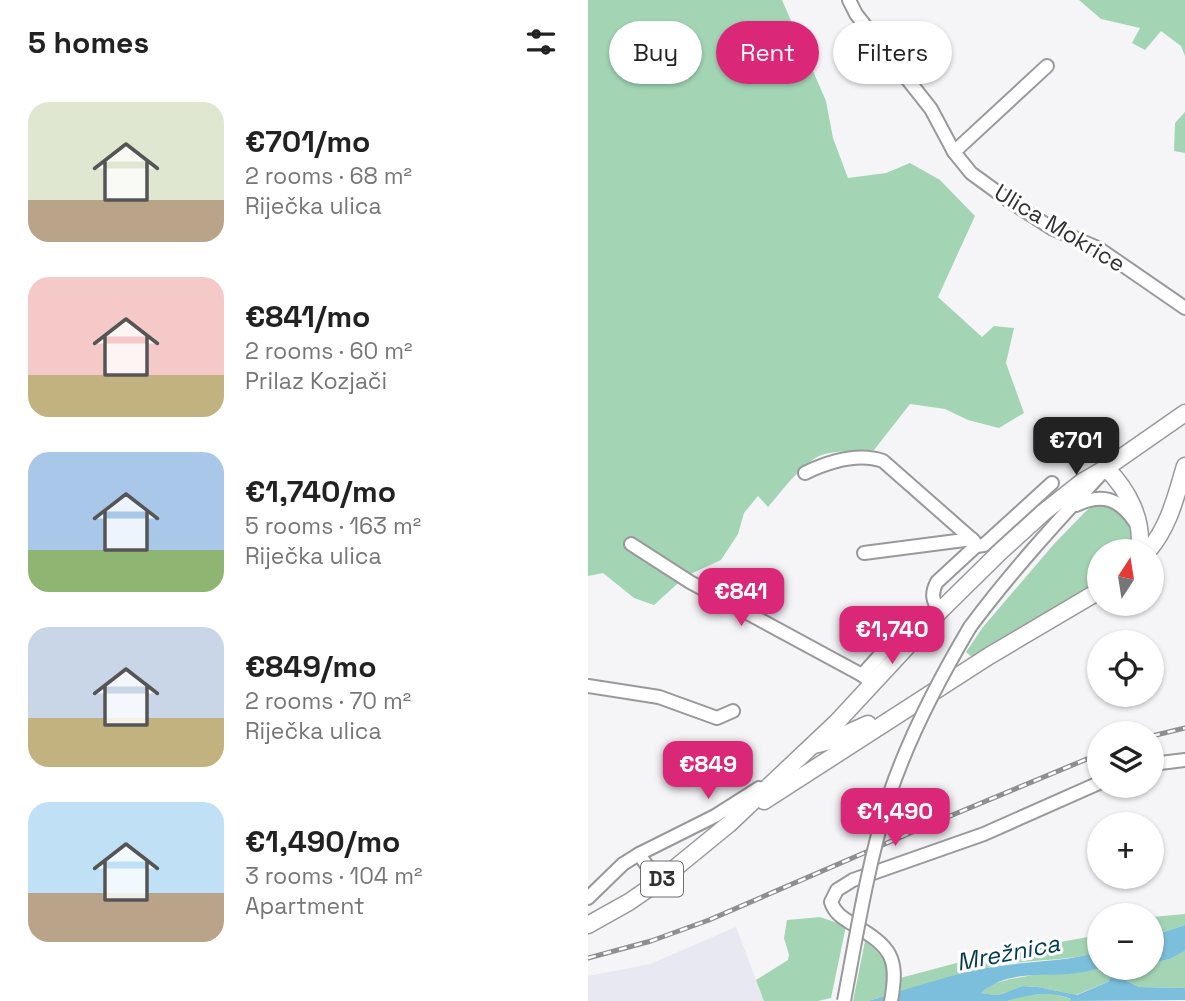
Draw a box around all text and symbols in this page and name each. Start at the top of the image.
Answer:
chip: Buy [609,21,702,84]
chip: Rent [716,21,819,84]
chip: Filters [833,21,952,84]
text: 5 homes [28,23,149,62]
icon: filters [522,23,560,61]
text: €701/mo [245,122,370,161]
icon: home [84,130,168,214]
text: 2 rooms · 68 m² [245,161,412,191]
street label: Ulica Mokrice [989,177,1131,279]
text: Riječka ulica [245,191,382,221]
text: €841/mo [245,297,370,336]
icon: home [84,305,168,389]
text: 2 rooms · 60 m² [245,336,412,366]
text: Prilaz Kozjači [245,366,387,396]
pin: €701 [1035,418,1117,477]
text: €701 [1049,425,1103,455]
text: €1,740/mo [245,472,396,511]
icon: home [84,480,168,564]
text: 5 rooms · 163 m² [245,511,421,541]
north arrow [1087,539,1164,616]
map controls [1087,539,1164,980]
text: Riječka ulica [245,541,382,571]
pin: €841 [700,568,782,628]
text: €841 [714,576,768,606]
pin: €1,740 [835,606,949,666]
text: €1,740 [855,614,929,644]
button: locate [1087,630,1164,707]
text: €849/mo [245,647,377,686]
icon: home [84,655,168,739]
text: 2 rooms · 70 m² [245,686,411,716]
text: Riječka ulica [245,716,382,746]
button: layers [1087,721,1164,798]
pin: €849 [667,742,749,801]
text: €849 [679,749,737,779]
pin: €1,490 [838,788,952,848]
text: €1,490 [857,796,933,826]
button: + [1087,812,1164,889]
text: €1,490/mo [245,822,400,861]
icon: home [84,830,168,914]
text: 3 rooms · 104 m² [245,861,422,891]
road number: D3 [641,862,683,896]
text: Apartment [245,891,365,921]
button: − [1087,903,1164,980]
water label: Mrežnica [954,927,1062,978]

